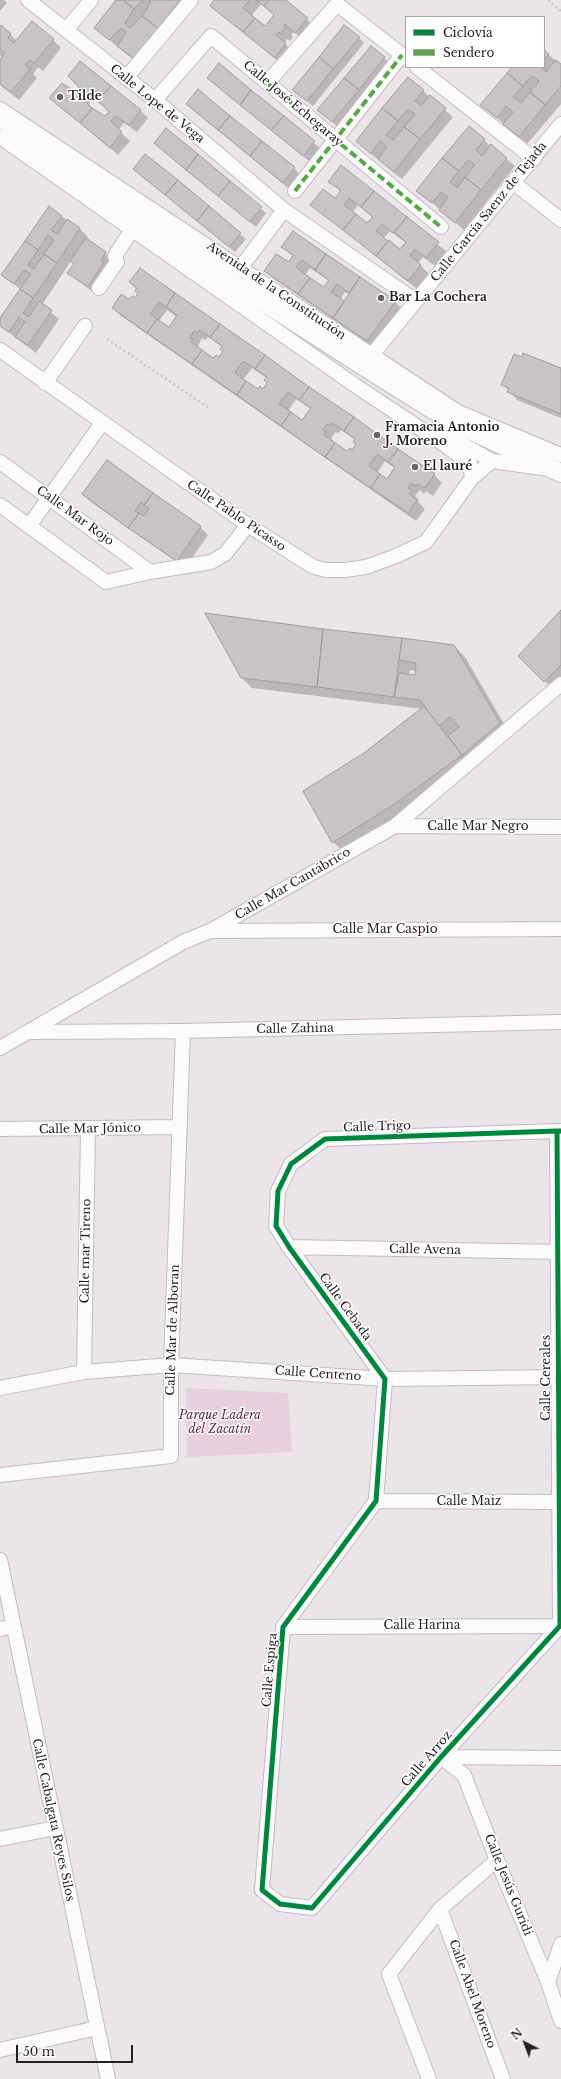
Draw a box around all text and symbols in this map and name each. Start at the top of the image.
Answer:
legend [405,16,545,68]
text: Ciclovía [443,25,493,40]
text: Sendero [443,45,494,60]
street label: Calle José Echegaray [240,58,346,150]
street label: Calle Lope de Vega [107,62,207,146]
place label: Tilde [68,90,102,104]
marker: Tilde [55,92,65,102]
street label: Calle García Saenz de Tejada [428,139,550,285]
street label: Avenida de la Constitución [204,239,348,343]
place label: Bar La Cochera [389,291,487,305]
marker: Bar La Cochera [376,293,386,303]
place label: Framacia Antonio J. Moreno [385,421,499,449]
marker: Framacia Antonio J. Moreno [372,430,382,440]
place label: El lauré [423,460,472,474]
marker: El lauré [410,462,420,472]
street label: Calle Pablo Picasso [184,478,288,554]
street label: Calle Mar Rojo [34,483,116,549]
street label: Calle Mar Negro [427,820,529,834]
street label: Calle Mar Cantábrico [233,845,353,923]
street label: Calle Mar Caspio [332,923,438,937]
street label: Calle Zahina [256,1021,334,1037]
street label: Calle Trigo [343,1119,411,1135]
street label: Calle Mar Jónico [39,1121,141,1137]
street label: Calle mar Tireno [78,1198,94,1304]
street label: Calle Avena [389,1242,461,1258]
street label: Calle Mar de Alboran [164,1264,182,1396]
street label: Calle Cebada [316,1270,374,1344]
street label: Calle Cereales [540,1335,554,1421]
street label: Calle Centeno [274,1364,362,1384]
park label: Parque Ladera del Zacatín [179,1409,261,1437]
street label: Calle Maiz [437,1495,501,1509]
street label: Calle Harina [384,1619,460,1633]
street label: Calle Espiga [260,1632,280,1708]
street label: Calle Arroz [399,1728,455,1790]
street label: Calle Cabalgata Reyes Silos [29,1737,77,1903]
street label: Calle Jesús Guridi [481,1832,535,1938]
street label: Calle Abel Moreno [446,1938,498,2050]
north arrow [505,2023,545,2063]
text: N [508,2025,525,2043]
scale bar [18,2037,135,2063]
text: 50 m [23,2044,55,2059]

